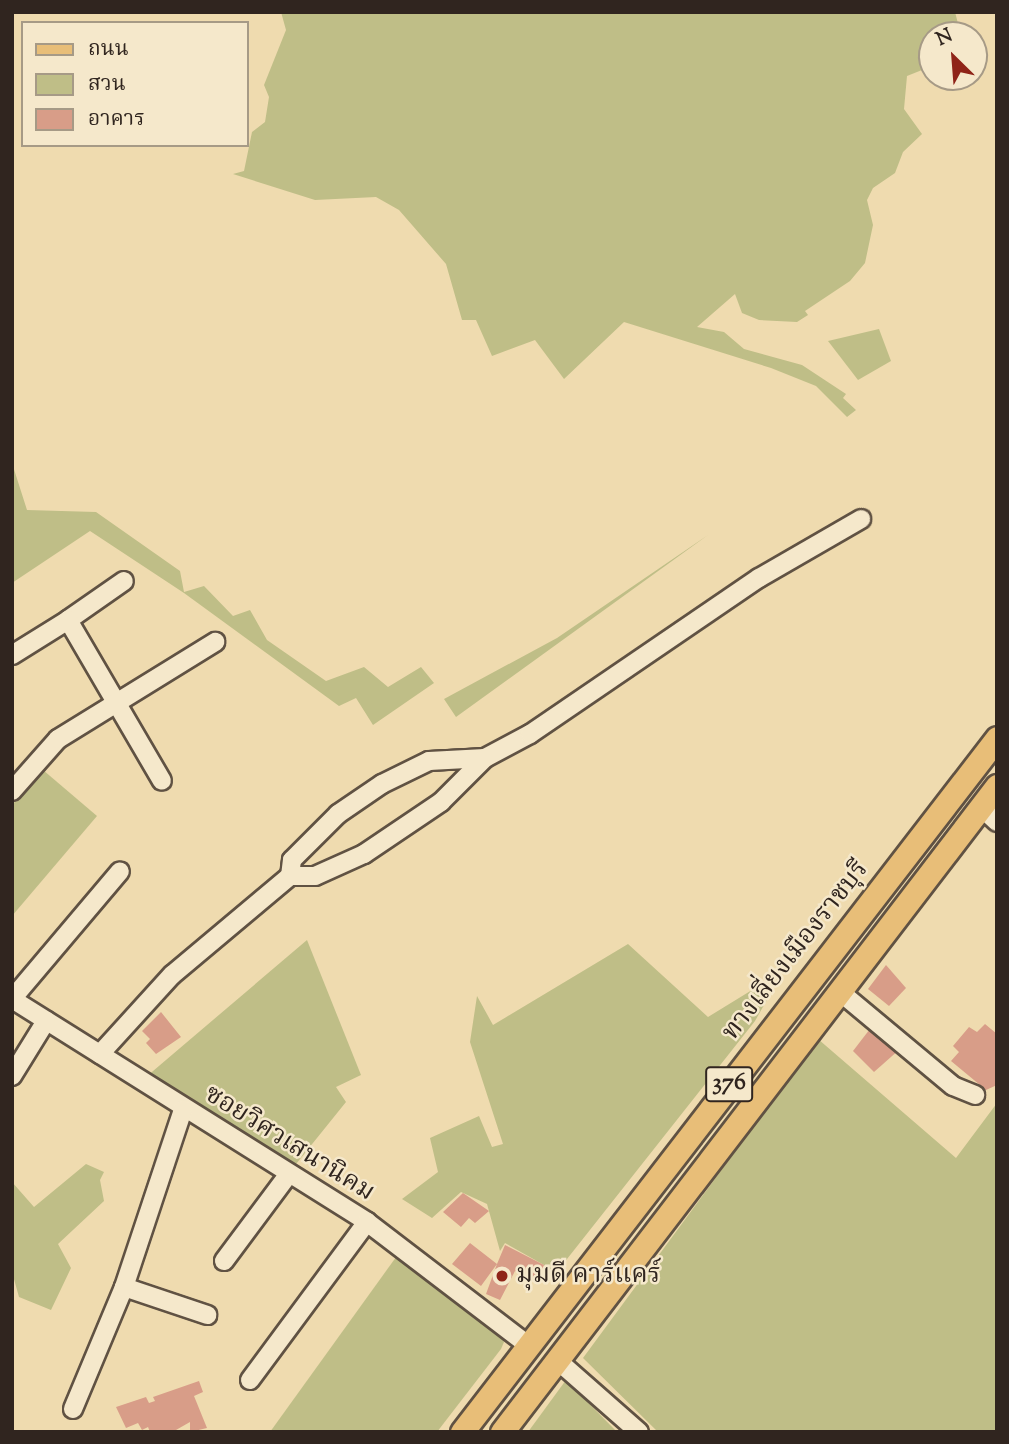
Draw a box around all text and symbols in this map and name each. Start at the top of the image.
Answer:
legend [21,21,248,147]
north arrow [918,21,988,91]
text: N [932,23,957,54]
text: ถนน [88,35,129,65]
text: สวน [88,70,126,100]
text: อาคาร [88,105,145,135]
street label: ทางเลี่ยงเมืองราชบุรี [716,855,876,1047]
road number: 376 [704,1064,754,1104]
street label: ซอยวิศวเสนานิคม [198,1079,380,1209]
place label: มุมดี คาร์แคร์ [516,1260,661,1292]
marker: มุมดี คาร์แคร์ [494,1268,510,1284]

